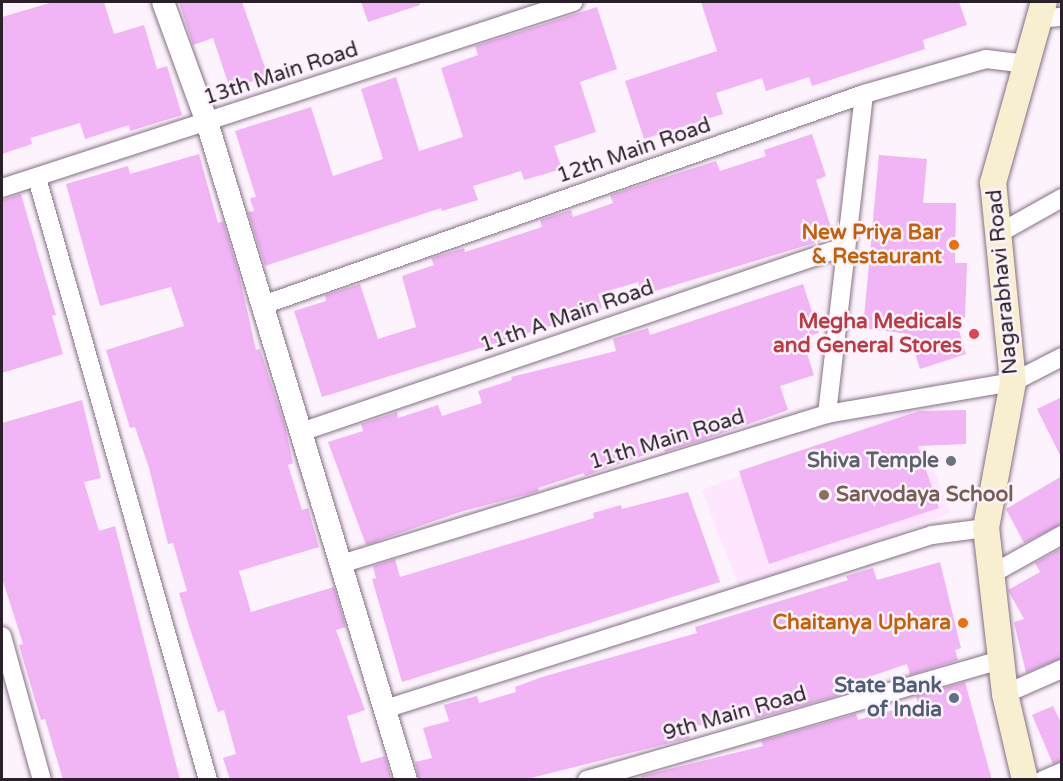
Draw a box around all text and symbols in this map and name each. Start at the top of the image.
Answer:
street label: 13th Main Road [201,37,361,111]
street label: 12th Main Road [554,113,714,189]
street label: Nagarabhavi Road [982,188,1024,376]
place label: New Priya Bar & Restaurant [802,220,942,270]
marker: New Priya Bar & Restaurant [947,238,961,252]
street label: 11th A Main Road [477,275,657,359]
place label: Megha Medicals and General Stores [773,309,962,359]
marker: Megha Medicals and General Stores [967,327,981,341]
street label: 11th Main Road [586,404,748,476]
place label: Shiva Temple [807,448,939,474]
marker: Shiva Temple [944,454,958,468]
place label: Sarvodaya School [836,482,1013,508]
marker: Sarvodaya School [817,488,831,502]
place label: Chaitanya Uphara [773,610,951,636]
marker: Chaitanya Uphara [956,616,970,630]
place label: State Bank of India [834,673,942,723]
street label: 9th Main Road [660,682,810,746]
marker: State Bank of India [947,691,961,705]

